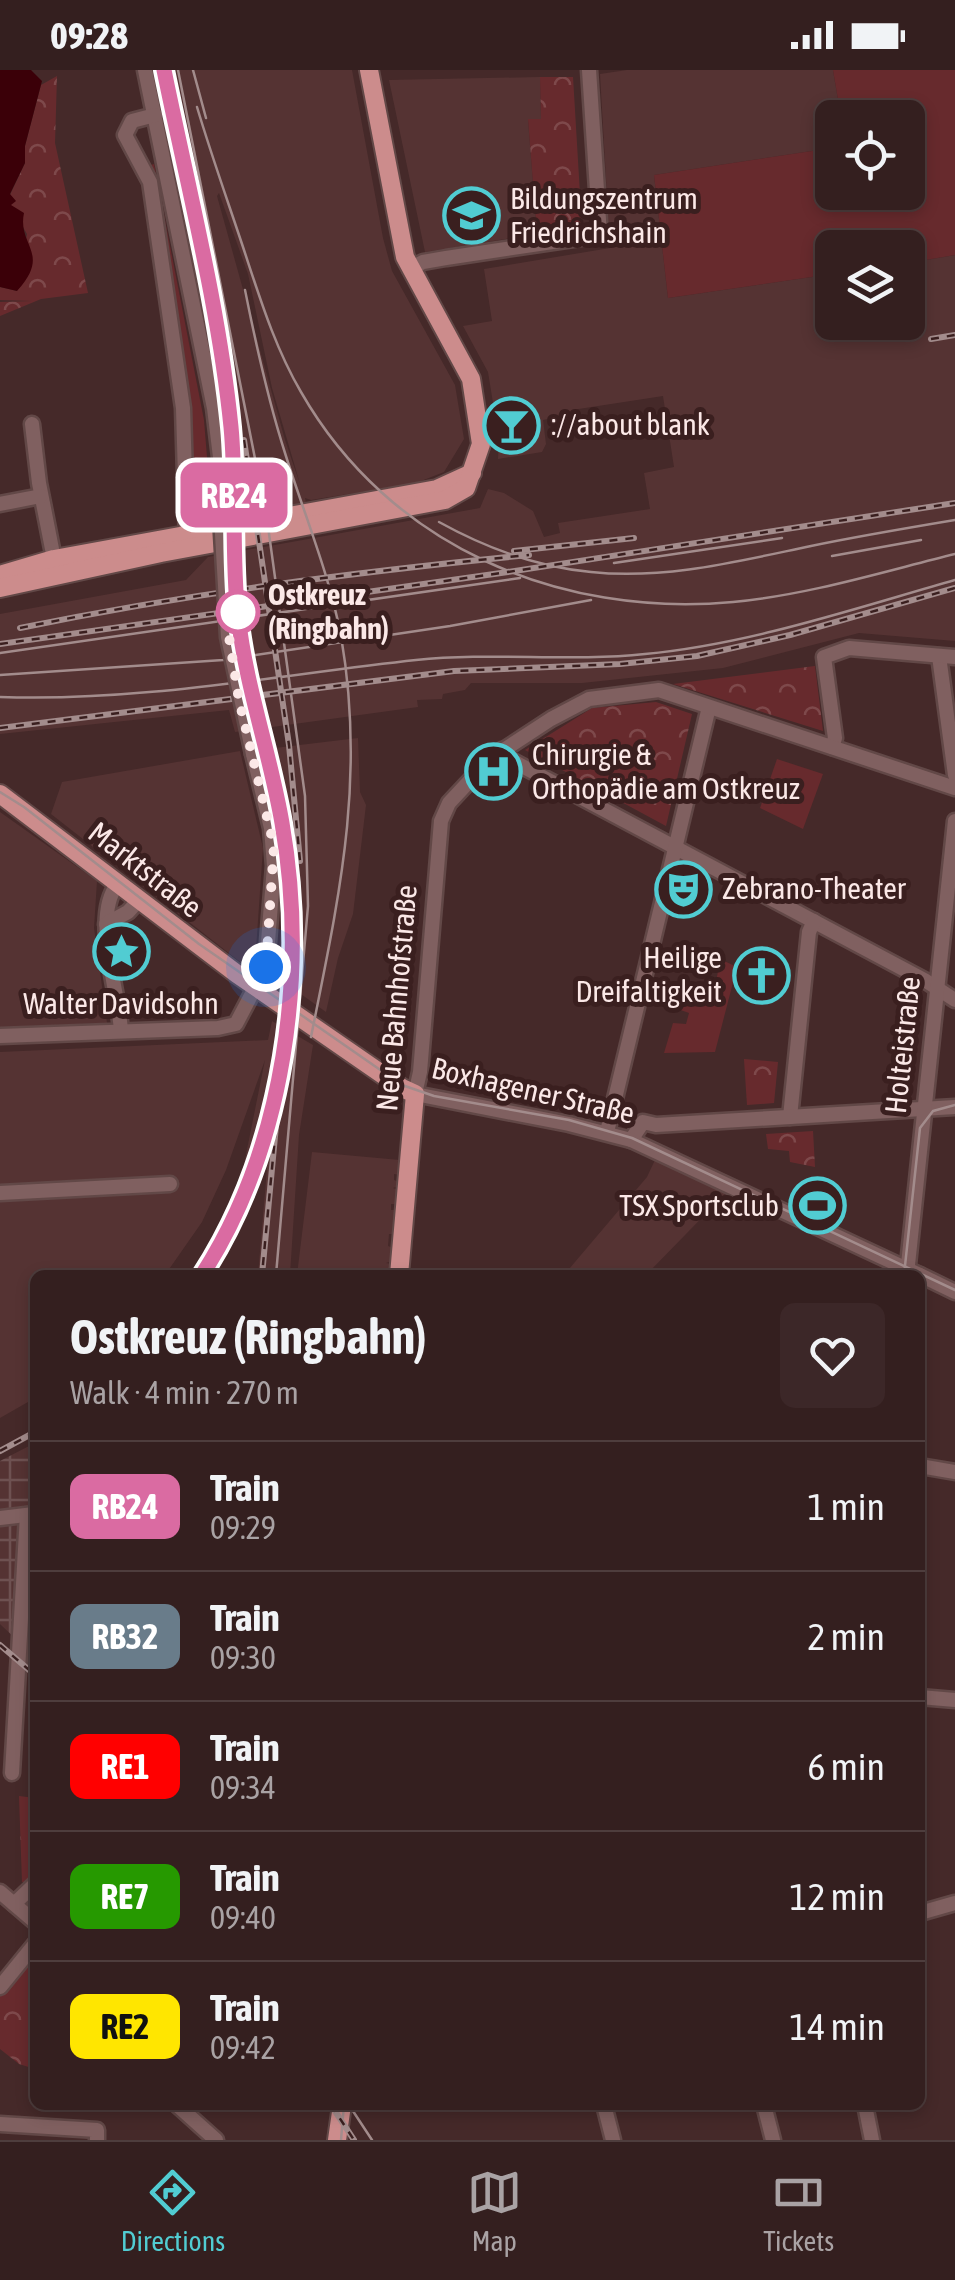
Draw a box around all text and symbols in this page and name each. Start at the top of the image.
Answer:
text: 09:28 [50,14,128,57]
map controls [815,100,925,340]
button: locate [815,100,925,210]
place label: Bildungszentrum Friedrichshain [510,181,698,249]
school or university icon: Bildungszentrum Friedrichshain [441,186,501,246]
button: layers [815,230,925,340]
bar icon: ://about blank [482,395,542,455]
place label: ://about blank [551,407,710,441]
line badge: RB24 [164,462,304,528]
text: RB24 [201,475,268,515]
place label: Ostkreuz (Ringbahn) [268,577,389,645]
marker: Ostkreuz (Ringbahn) [217,591,259,633]
place label: Chirurgie & Orthopädie am Ostkreuz [532,737,800,805]
hospital icon: Chirurgie & Orthopädie am Ostkreuz [463,742,523,802]
street label: Marktstraße [82,815,209,924]
theatre icon: Zebrano-Theater [653,859,713,919]
place label: Zebrano-Theater [722,871,907,905]
street label: Neue Bahnhofstraße [369,883,423,1112]
place icon: Walter Davidsohn [91,922,151,982]
place label: Heilige Dreifaltigkeit [575,940,722,1008]
your location [241,942,291,992]
church icon: Heilige Dreifaltigkeit [731,945,791,1005]
street label: Holteistraße [878,975,926,1115]
place label: Walter Davidsohn [23,986,219,1020]
street label: Boxhagener Straße [429,1050,638,1130]
sports icon: TSX Sportsclub [788,1176,848,1236]
place label: TSX Sportsclub [619,1188,779,1222]
button: heart [780,1303,885,1408]
text: Ostkreuz (Ringbahn) [70,1309,427,1364]
text: Walk · 4 min · 270 m [70,1374,299,1411]
text: Train [210,1466,280,1509]
text: 1 min [807,1485,885,1528]
text: RB24 [92,1486,159,1526]
text: 09:29 [210,1509,276,1546]
text: Train [210,1596,280,1639]
text: 2 min [807,1615,885,1658]
text: RB32 [92,1616,159,1656]
text: 09:30 [210,1639,276,1676]
text: Train [210,1726,280,1769]
text: 6 min [807,1745,885,1788]
text: RE1 [101,1746,149,1786]
text: 09:34 [210,1769,276,1806]
text: Train [210,1856,280,1899]
text: 12 min [790,1875,885,1918]
text: RE7 [101,1876,149,1916]
text: 09:40 [210,1899,276,1936]
text: Train [210,1986,280,2029]
text: 14 min [790,2005,885,2048]
text: RE2 [101,2006,149,2046]
text: 09:42 [210,2029,276,2066]
tab: Directions [121,2165,225,2257]
tab: Map [467,2165,522,2257]
tab: Tickets [763,2165,834,2257]

